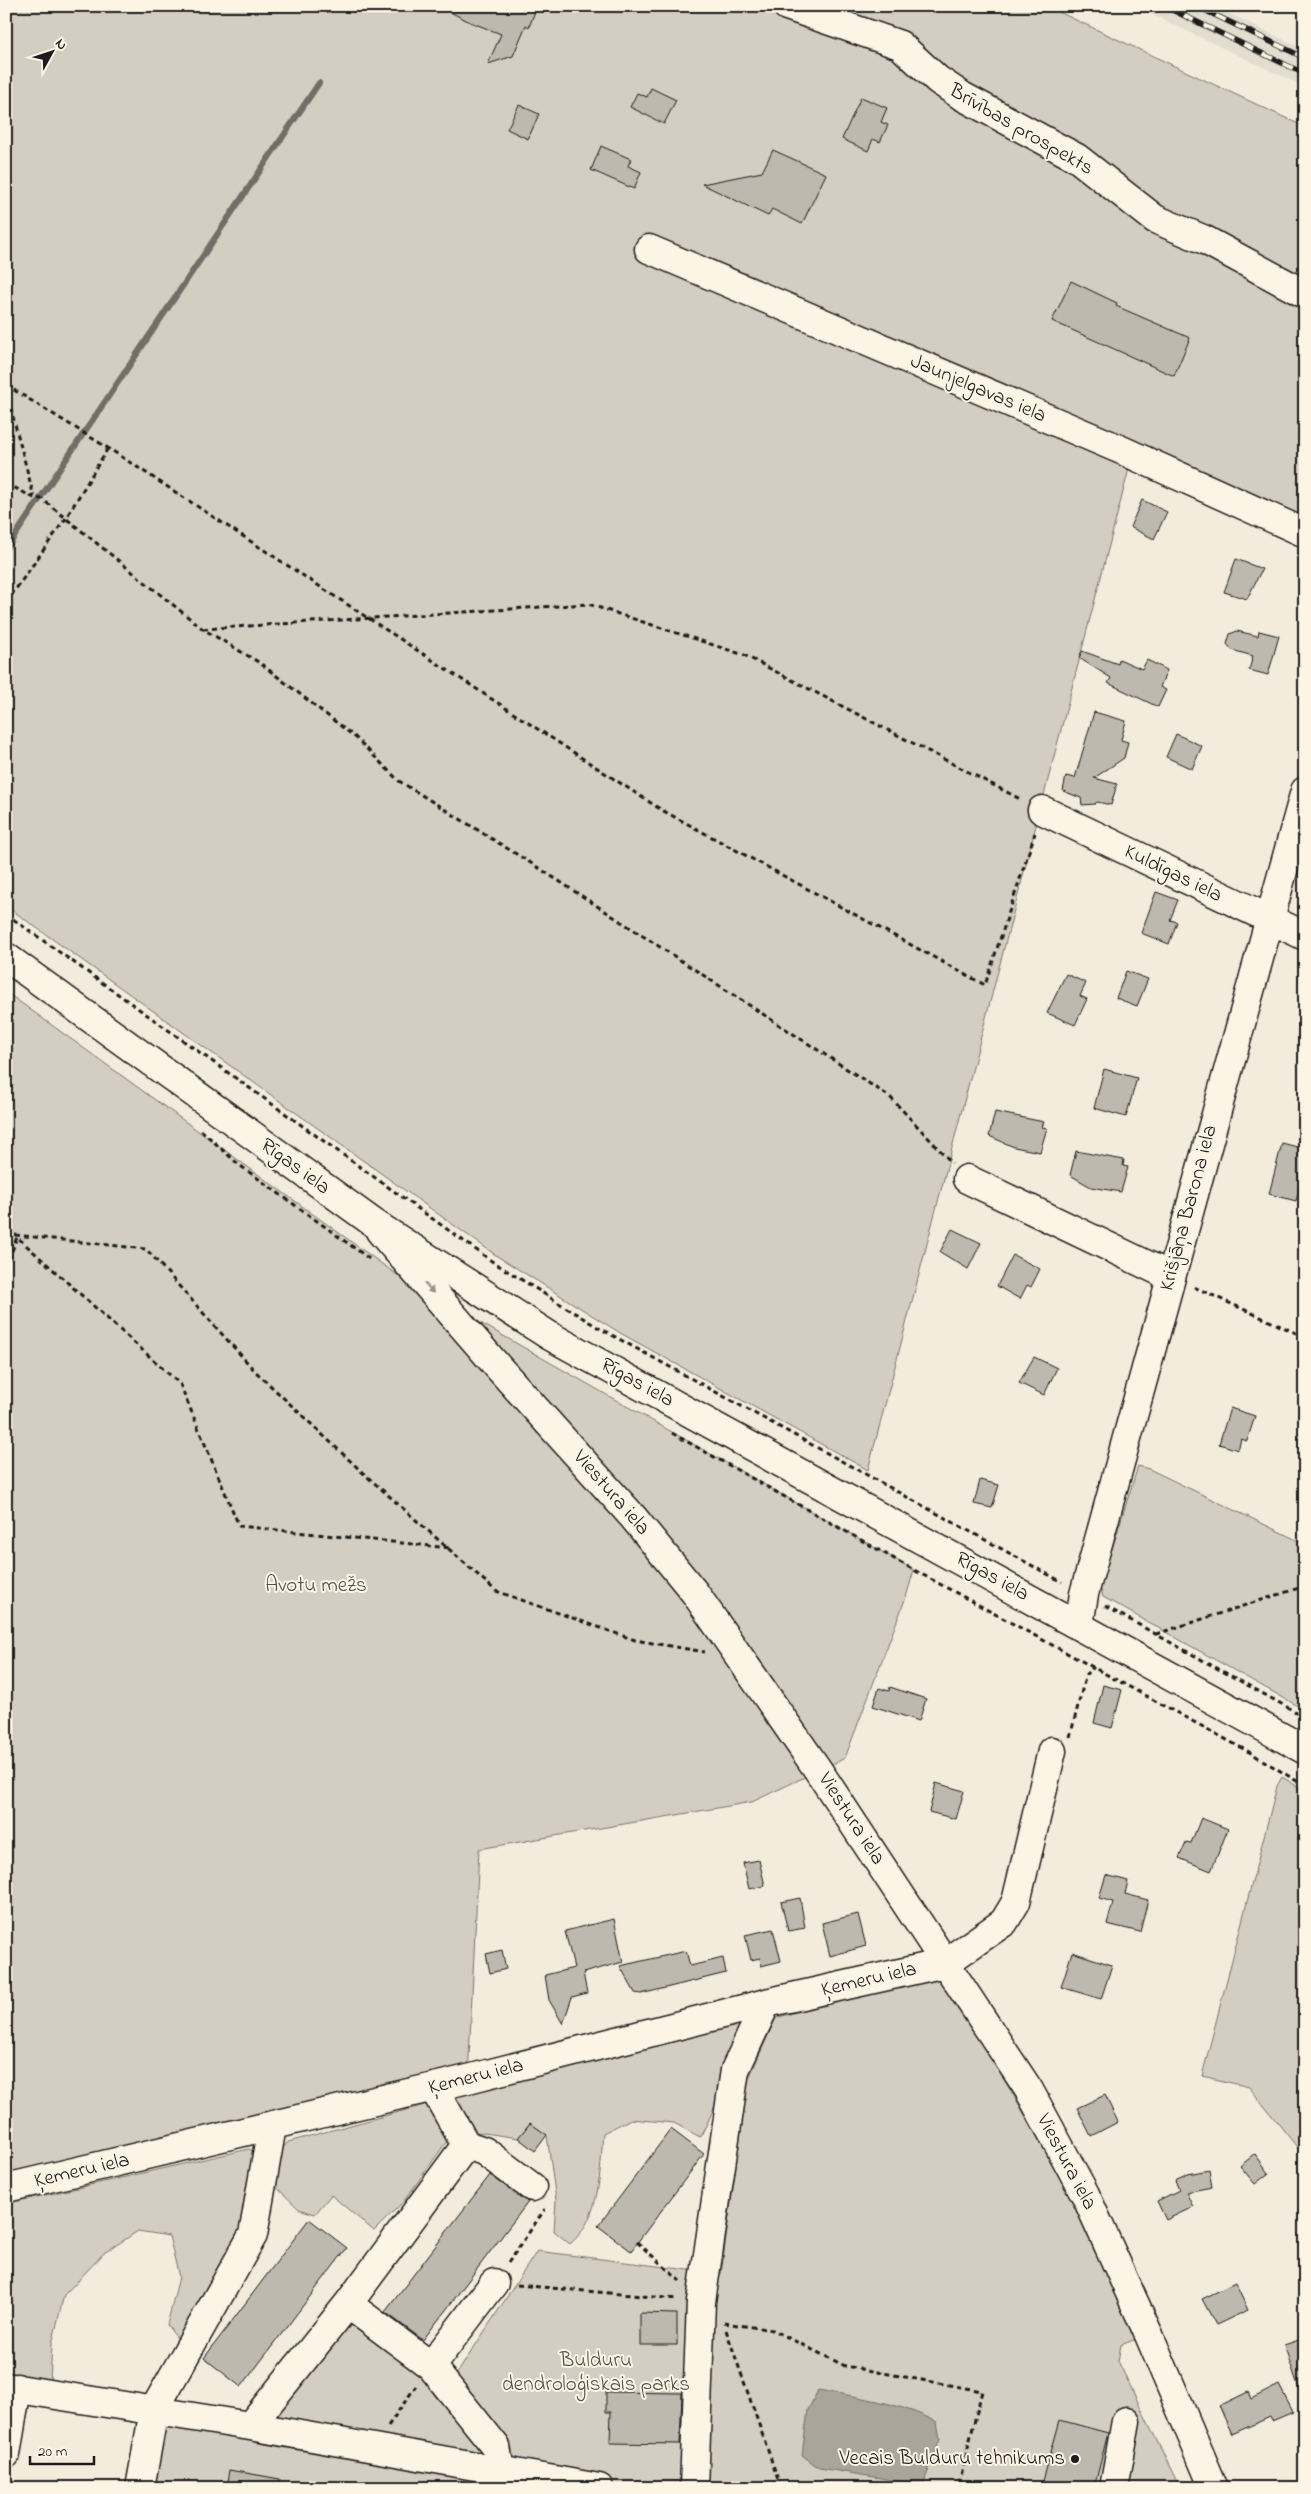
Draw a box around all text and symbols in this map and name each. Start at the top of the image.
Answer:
north arrow [28,28,78,78]
text: N [50,34,72,55]
street label: Brīvības prospekts [942,76,1099,183]
street label: Jaunjelgavas iela [904,347,1051,433]
street label: Kuldīgas iela [1118,837,1227,913]
street label: Krišjāņa Barona iela [1152,1122,1226,1294]
street label: Rīgas iela [253,1131,336,1204]
one-way arrow [423,1281,435,1293]
street label: Rīgas iela [594,1350,679,1417]
street label: Viestura iela [565,1443,657,1542]
street label: Rīgas iela [949,1544,1034,1611]
park label: Avotu mežs [265,1571,367,1601]
street label: Viestura iela [809,1766,892,1871]
street label: Ķemeru iela [818,1954,920,2006]
street label: Ķemeru iela [425,2051,527,2103]
street label: Viestura iela [1028,2108,1104,2215]
street label: Ķemeru iela [31,2145,133,2197]
park label: Bulduru dendroloģiskais parks [502,2346,690,2402]
scale bar [30,2434,94,2466]
text: 20 m [38,2441,68,2463]
place label: Vecais Bulduru tehnikums [839,2444,1065,2474]
marker: Vecais Bulduru tehnikums [1069,2453,1081,2465]

